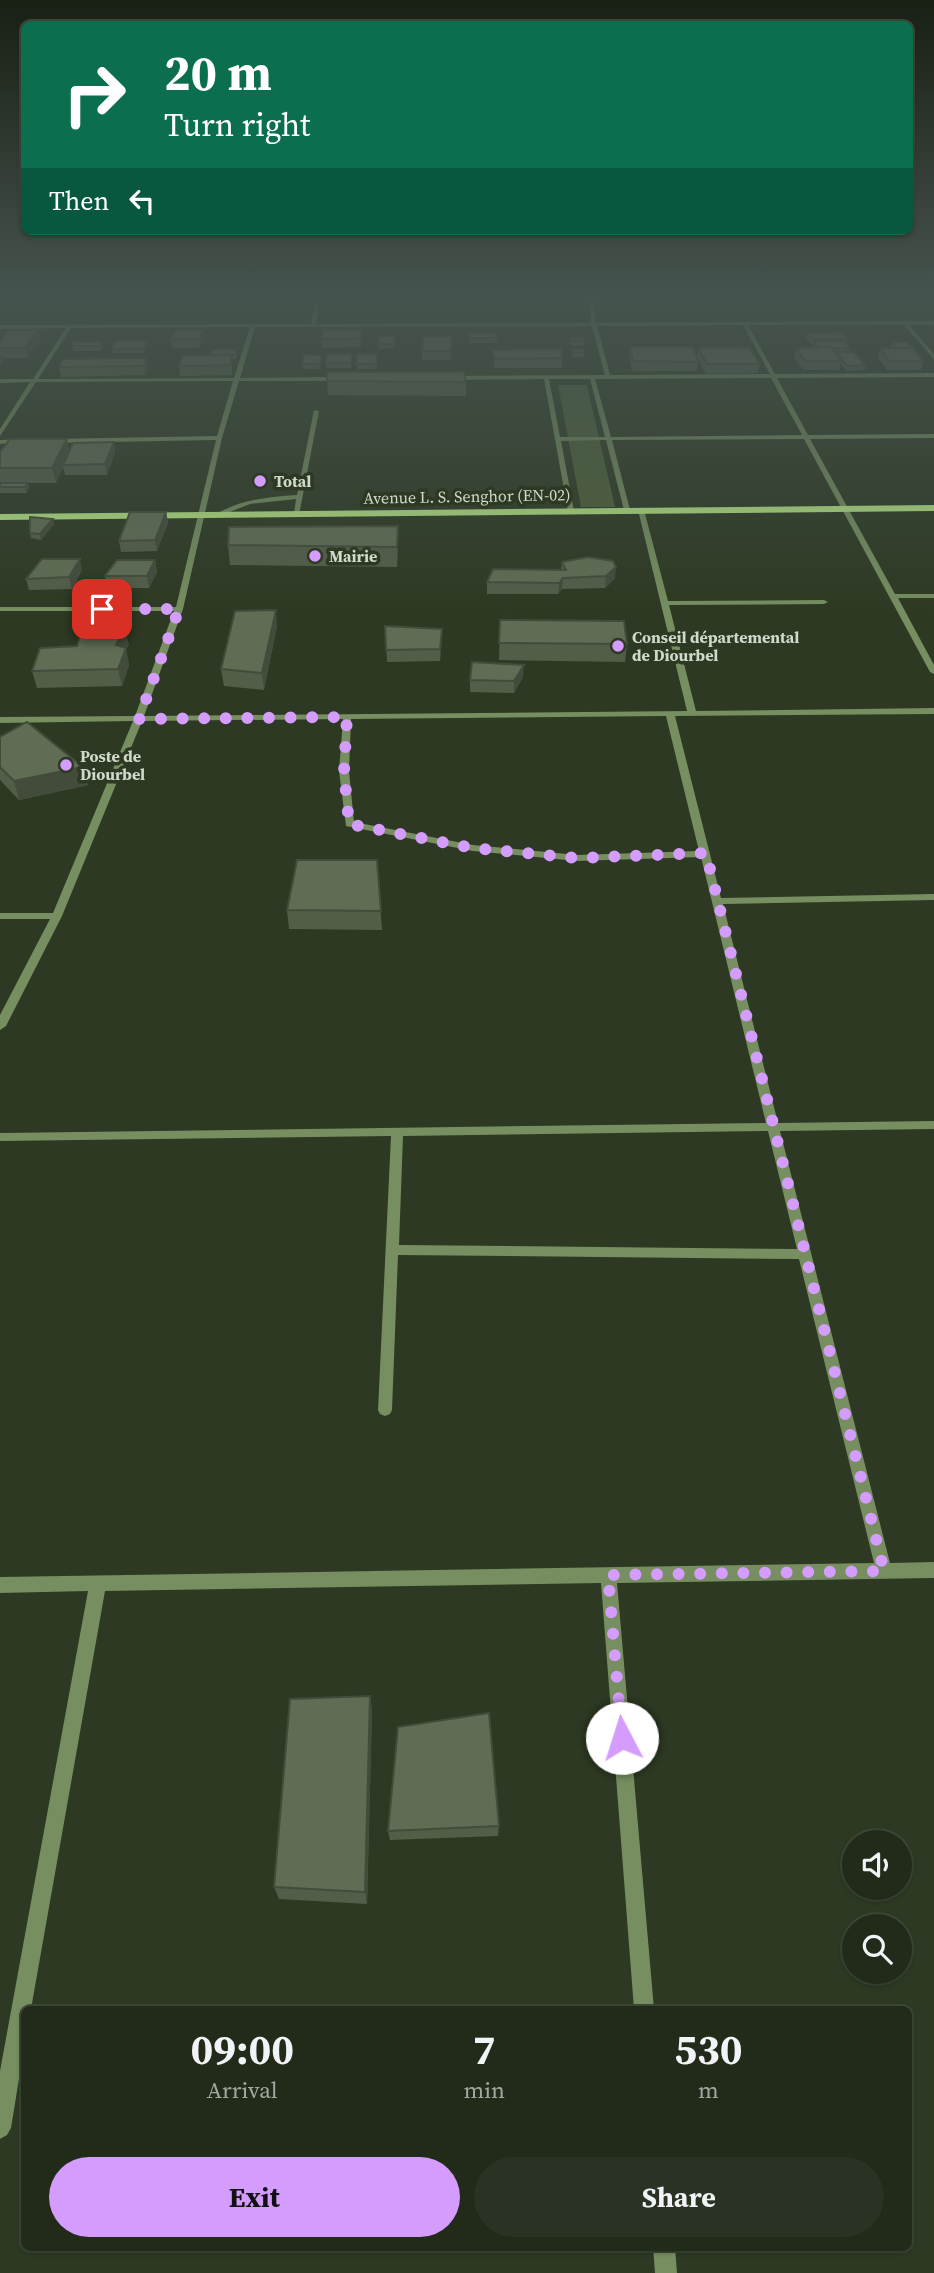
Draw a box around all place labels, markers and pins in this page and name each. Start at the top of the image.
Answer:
place label: Total [274,470,311,492]
marker: Total [252,473,268,489]
place label: Mairie [329,545,377,567]
marker: Mairie [307,548,323,564]
pin [72,579,132,639]
place label: Conseil départemental de Diourbel [632,626,799,666]
marker: Conseil départemental de Diourbel [610,638,626,654]
place label: Poste de Diourbel [80,745,145,785]
marker: Poste de Diourbel [58,757,74,773]

